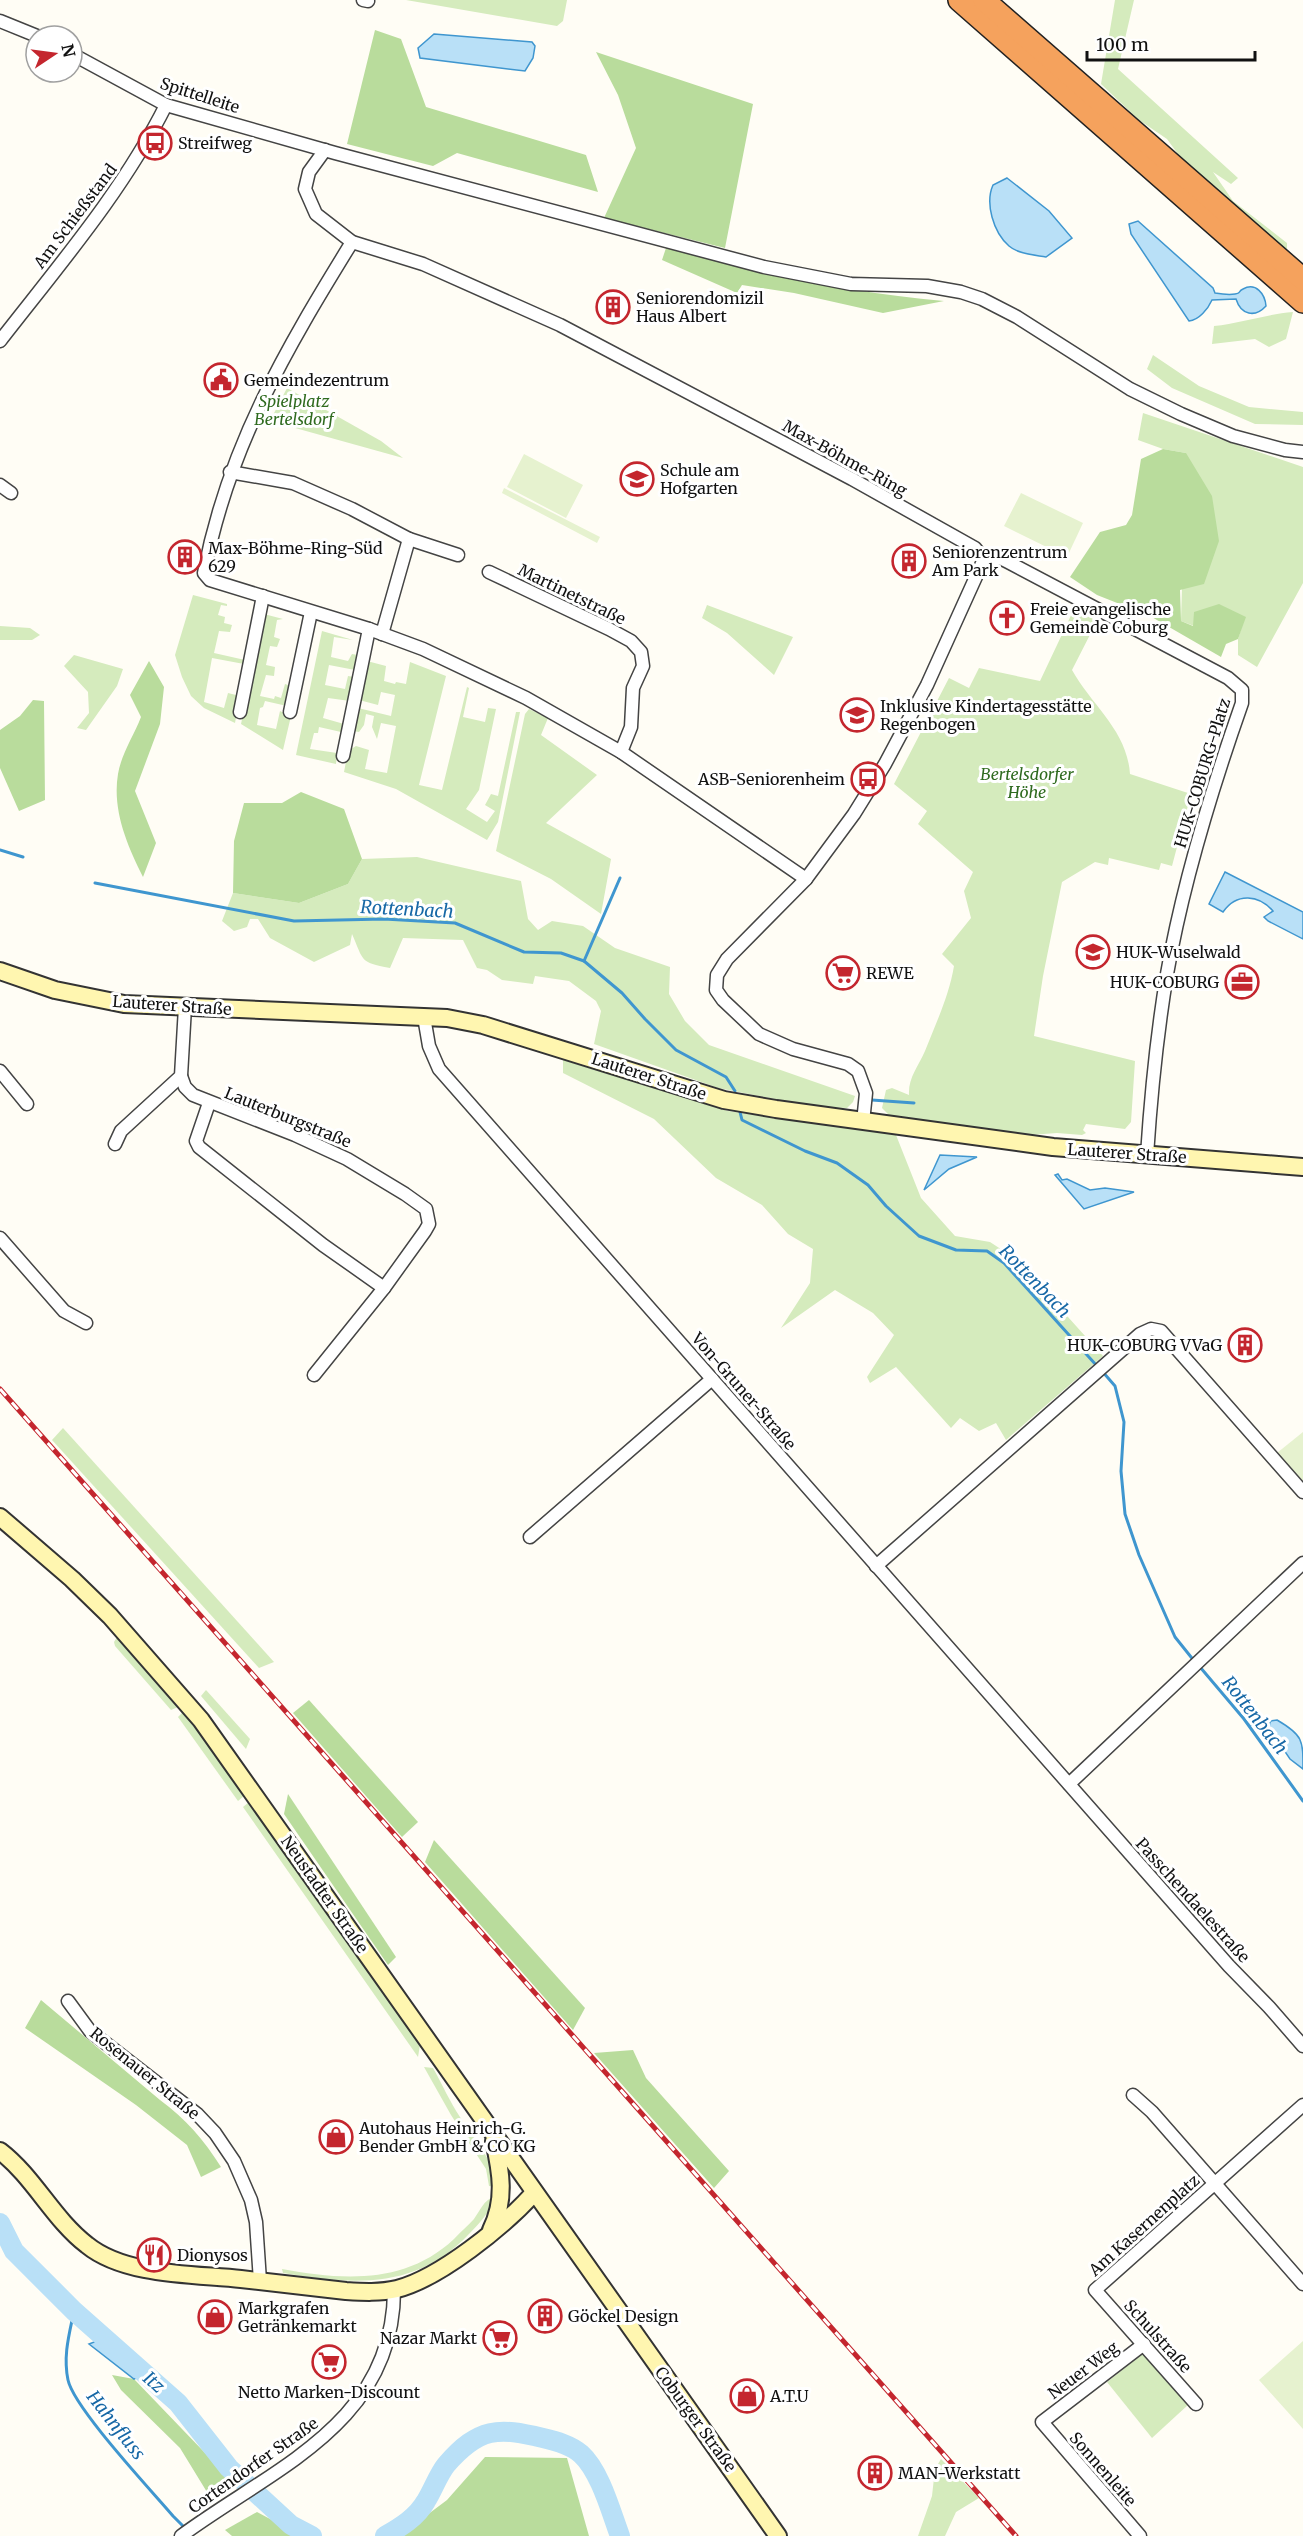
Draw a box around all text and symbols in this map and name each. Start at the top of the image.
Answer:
north arrow [24,24,84,84]
scale bar [1087,24,1255,62]
text: 100 m [1096,33,1149,56]
text: N [57,42,80,59]
street label: Spittelleite [158,73,242,117]
bus stop icon: Streifweg [137,125,173,161]
place label: Streifweg [178,133,252,153]
street label: Am Schießstand [29,159,121,273]
place label: Seniorendomizil Haus Albert [636,288,764,326]
building icon: Seniorendomizil Haus Albert [595,289,631,325]
public building icon: Gemeindezentrum [203,362,239,398]
place label: Gemeindezentrum [244,370,389,390]
park label: Spielplatz Bertelsdorf [254,391,335,429]
street label: Max-Böhme-Ring [779,416,911,501]
place label: Schule am Hofgarten [660,460,739,498]
school or university icon: Schule am Hofgarten [619,461,655,497]
place label: Max-Böhme-Ring-Süd 629 [208,538,383,576]
building icon: Max-Böhme-Ring-Süd 629 [167,539,203,575]
place label: Seniorenzentrum Am Park [931,542,1068,580]
building icon: Seniorenzentrum Am Park [891,543,927,579]
street label: Martinetstraße [515,559,629,629]
place label: Freie evangelische Gemeinde Coburg [1030,599,1171,637]
church icon: Freie evangelische Gemeinde Coburg [989,600,1025,636]
place label: Inklusive Kindertagesstätte Regenbogen [880,696,1092,734]
street label: HUK-COBURG-Platz [1170,696,1234,850]
school or university icon: Inklusive Kindertagesstätte Regenbogen [839,697,875,733]
bus stop icon: ASB-Seniorenheim [850,761,886,797]
park label: Bertelsdorfer Höhe [980,764,1074,802]
place label: ASB-Seniorenheim [697,769,845,789]
water label: Rottenbach [360,895,454,923]
school or university icon: HUK-Wuselwald [1075,934,1111,970]
place label: HUK-Wuselwald [1116,942,1241,962]
supermarket icon: REWE [825,955,861,991]
place label: REWE [866,963,915,983]
office icon: HUK-COBURG [1224,964,1260,1000]
place label: HUK-COBURG [1110,972,1219,992]
street label: Lauterer Straße [112,991,232,1019]
street label: Lauterer Straße [589,1048,709,1104]
street label: Lauterburgstraße [222,1082,354,1152]
street label: Lauterer Straße [1067,1139,1187,1167]
water label: Rottenbach [994,1239,1076,1323]
building icon: HUK-COBURG VVaG [1227,1327,1263,1363]
street label: Von-Gruner-Straße [687,1328,800,1454]
place label: HUK-COBURG VVaG [1067,1335,1222,1355]
water label: Rottenbach [1217,1671,1293,1759]
street label: Neustadter Straße [277,1831,373,1957]
street label: Passchendaelestraße [1132,1834,1254,1966]
street label: Rosenauer Straße [86,2023,204,2123]
place label: Autohaus Heinrich-G. Bender GmbH & CO KG [358,2118,536,2156]
shop icon: Autohaus Heinrich-G. Bender GmbH & CO KG [318,2119,354,2155]
street label: Am Kasernenplatz [1084,2170,1204,2281]
restaurant icon: Dionysos [136,2237,172,2273]
place label: Dionysos [177,2245,248,2265]
street label: Schulstraße [1120,2295,1196,2377]
place label: Markgrafen Getränkemarkt [238,2298,357,2336]
building icon: Göckel Design [527,2298,563,2334]
shop icon: Markgrafen Getränkemarkt [197,2299,233,2335]
place label: Göckel Design [568,2306,679,2326]
supermarket icon: Nazar Markt [482,2320,518,2356]
place label: Nazar Markt [380,2328,478,2348]
street label: Neuer Weg [1044,2337,1122,2403]
supermarket icon: Netto Marken-Discount [311,2344,347,2380]
street label: Coburger Straße [651,2362,741,2476]
water label: Itz [138,2366,170,2398]
shop icon: A.T.U [729,2378,765,2414]
place label: Netto Marken-Discount [238,2382,421,2402]
water label: Hahnfluss [81,2385,150,2464]
place label: A.T.U [769,2386,809,2406]
street label: Cortendorfer Straße [184,2413,322,2517]
street label: Sonnenleite [1065,2428,1141,2510]
building icon: MAN-Werkstatt [857,2455,893,2491]
place label: MAN-Werkstatt [898,2463,1021,2483]

